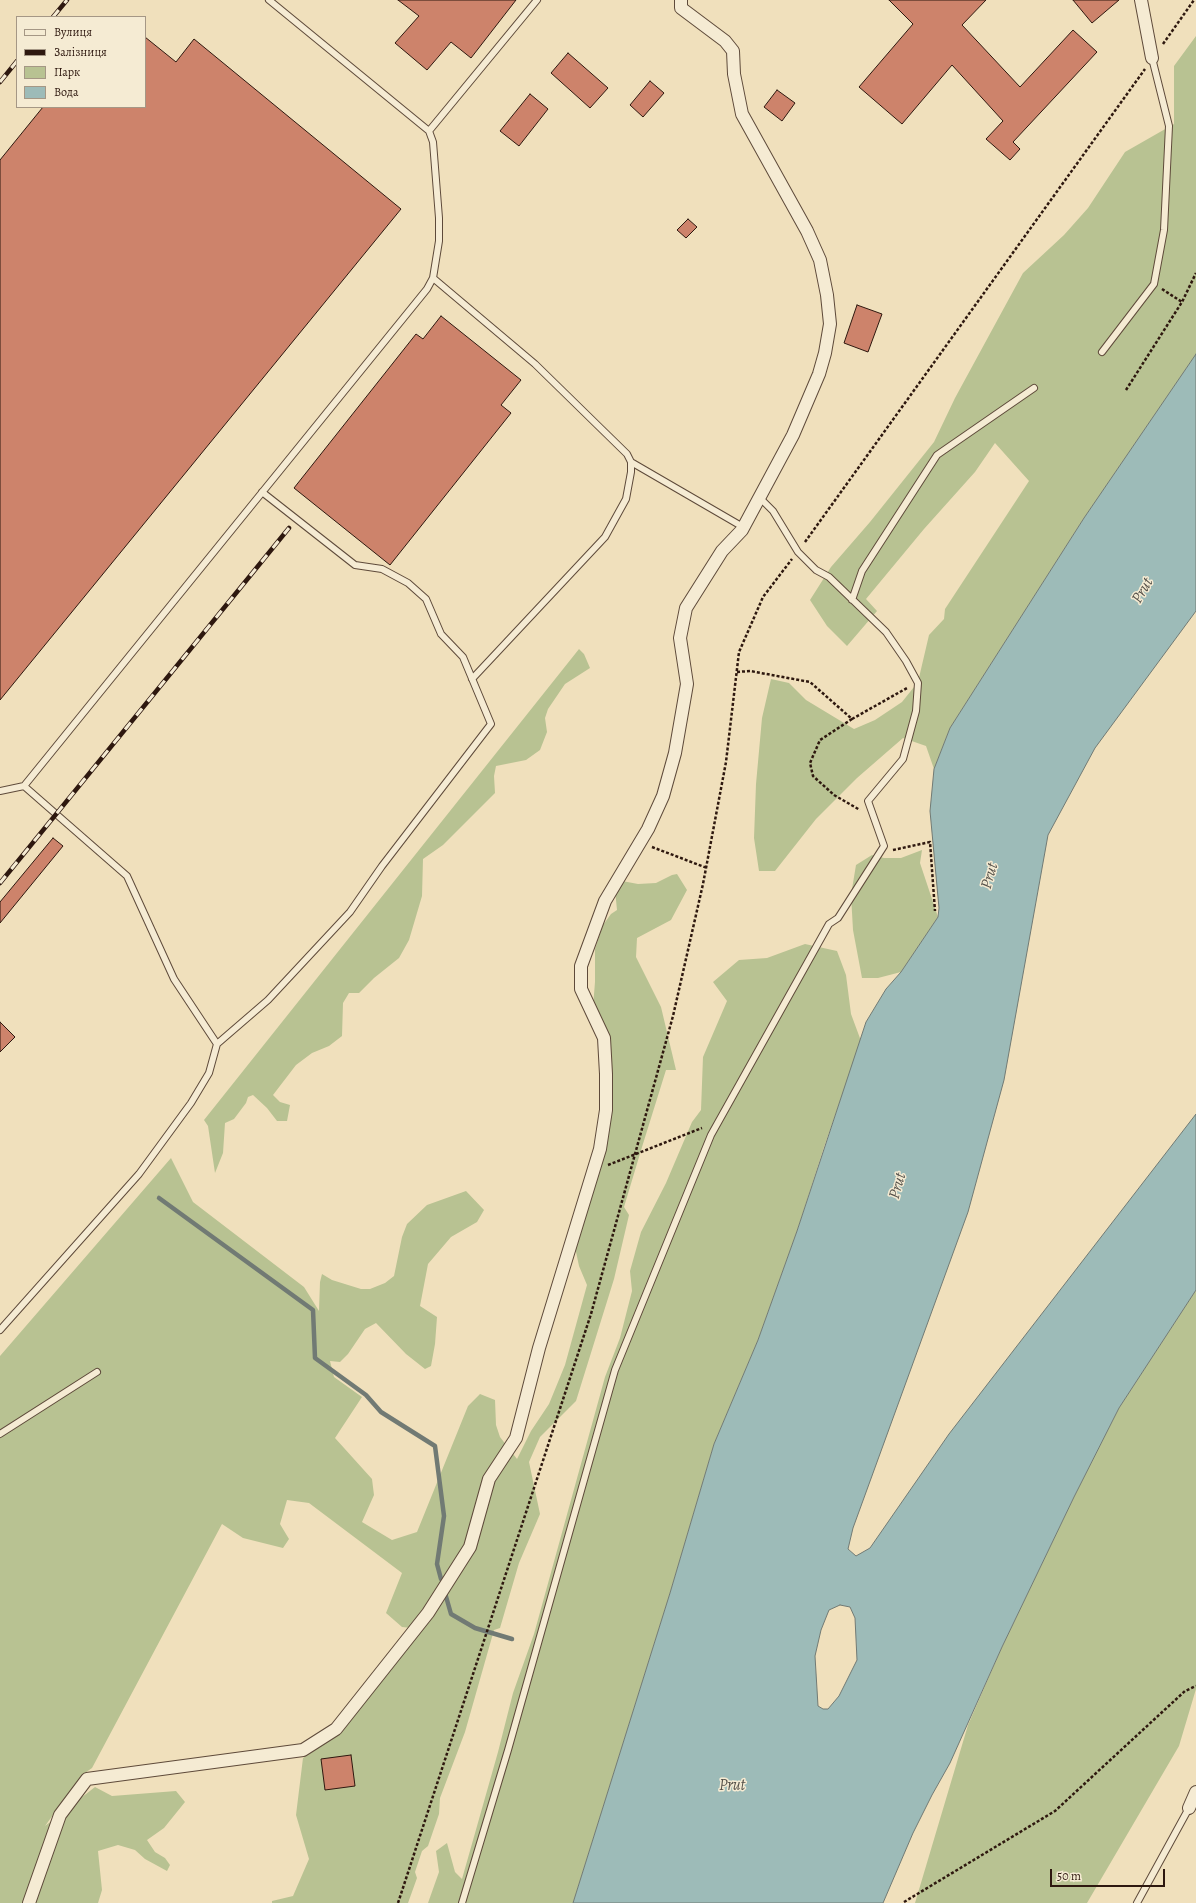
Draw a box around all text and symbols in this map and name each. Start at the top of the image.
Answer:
legend [16,16,146,108]
text: Вулиця [54,24,92,40]
text: Залізниця [54,44,107,60]
text: Парк [54,64,80,80]
text: Вода [54,84,79,100]
water label: Prut [1128,575,1158,607]
water label: Prut [977,861,1003,891]
water label: Prut [885,1171,911,1201]
water label: Prut [719,1776,745,1796]
scale bar [1052,1861,1167,1887]
text: 50 m [1057,1868,1081,1884]

